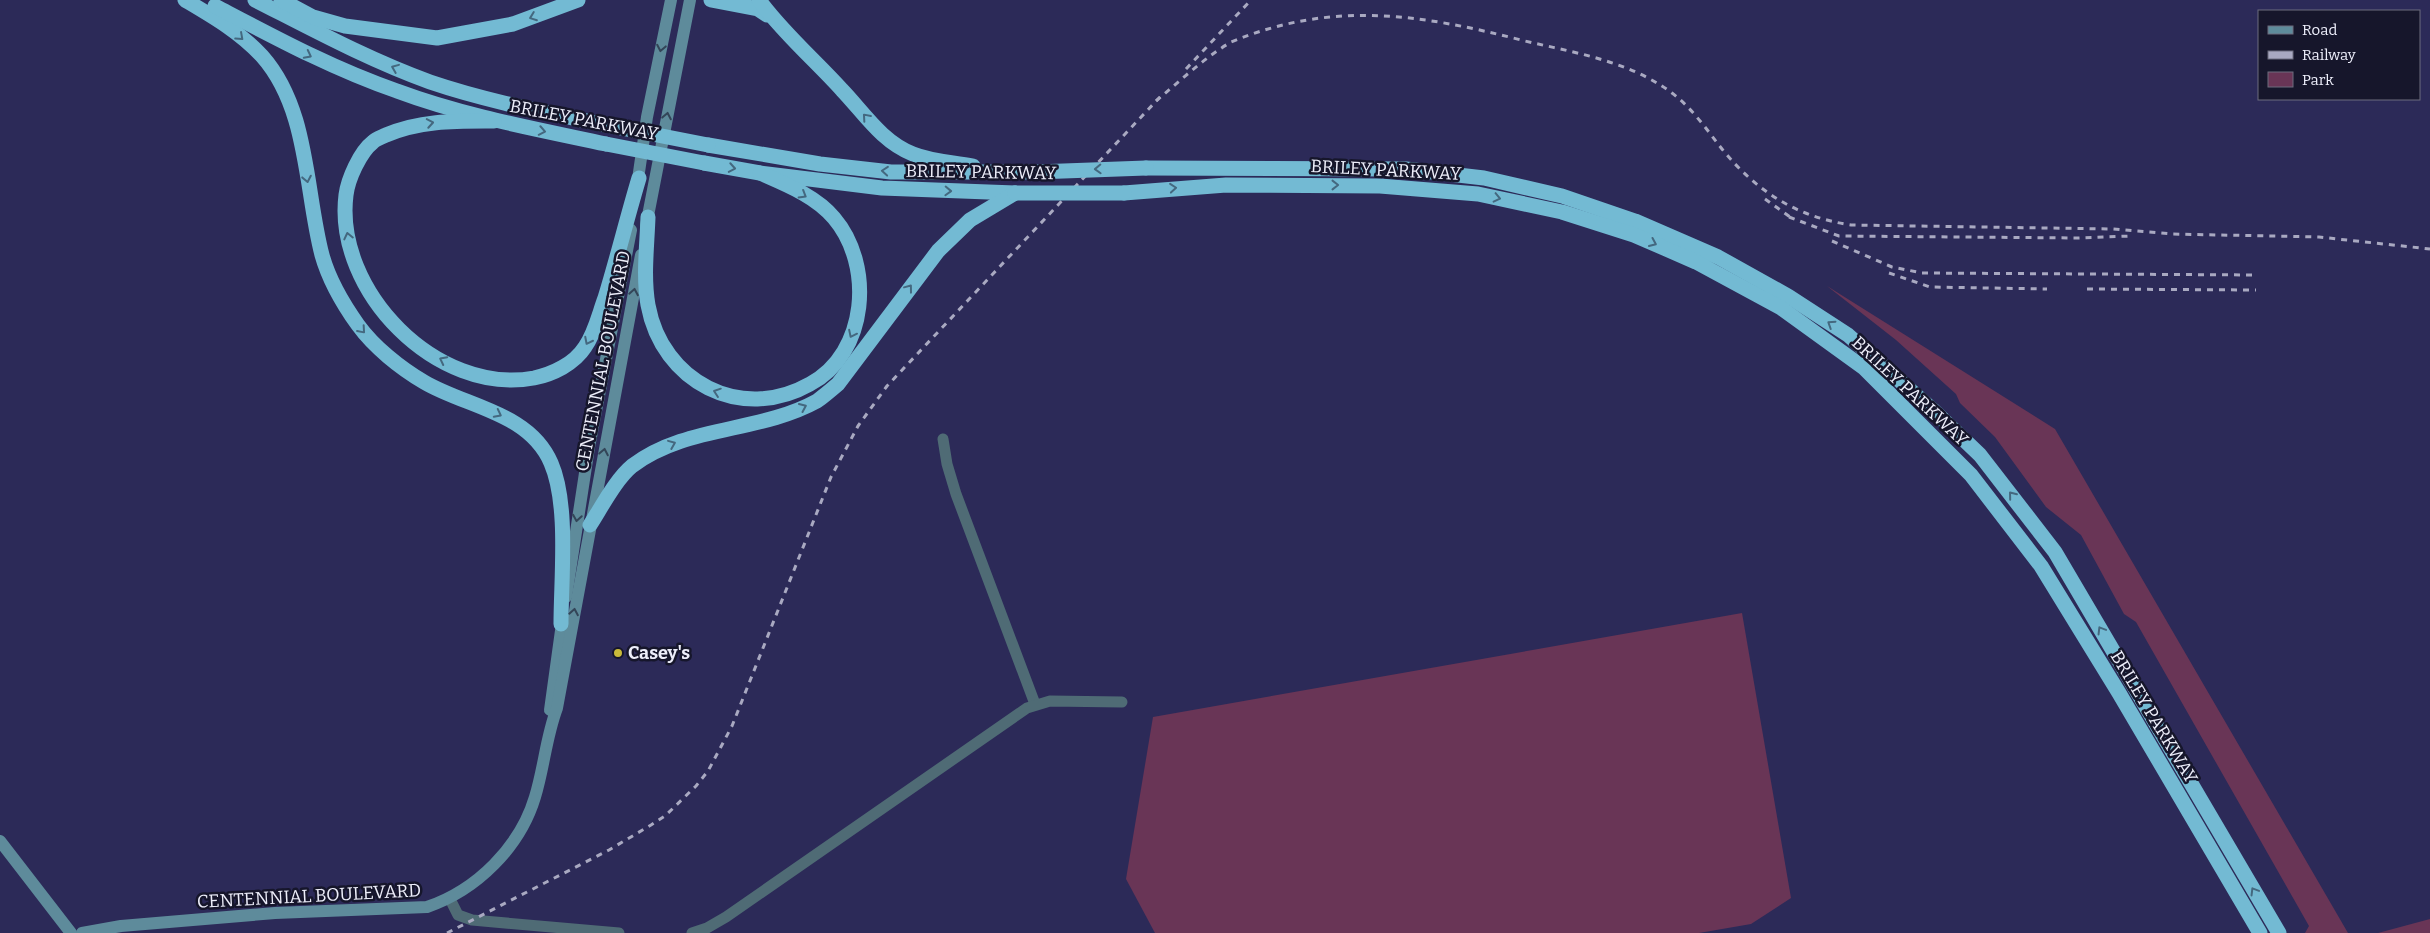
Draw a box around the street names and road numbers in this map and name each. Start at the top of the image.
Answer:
street label: BRILEY PARKWAY [508,95,661,145]
street label: BRILEY PARKWAY [1310,155,1462,185]
street label: BRILEY PARKWAY [905,160,1057,184]
street label: CENTENNIAL BOULEVARD [571,249,635,473]
street label: BRILEY PARKWAY [1847,332,1973,451]
street label: BRILEY PARKWAY [2106,647,2203,788]
street label: CENTENNIAL BOULEVARD [196,879,422,913]

